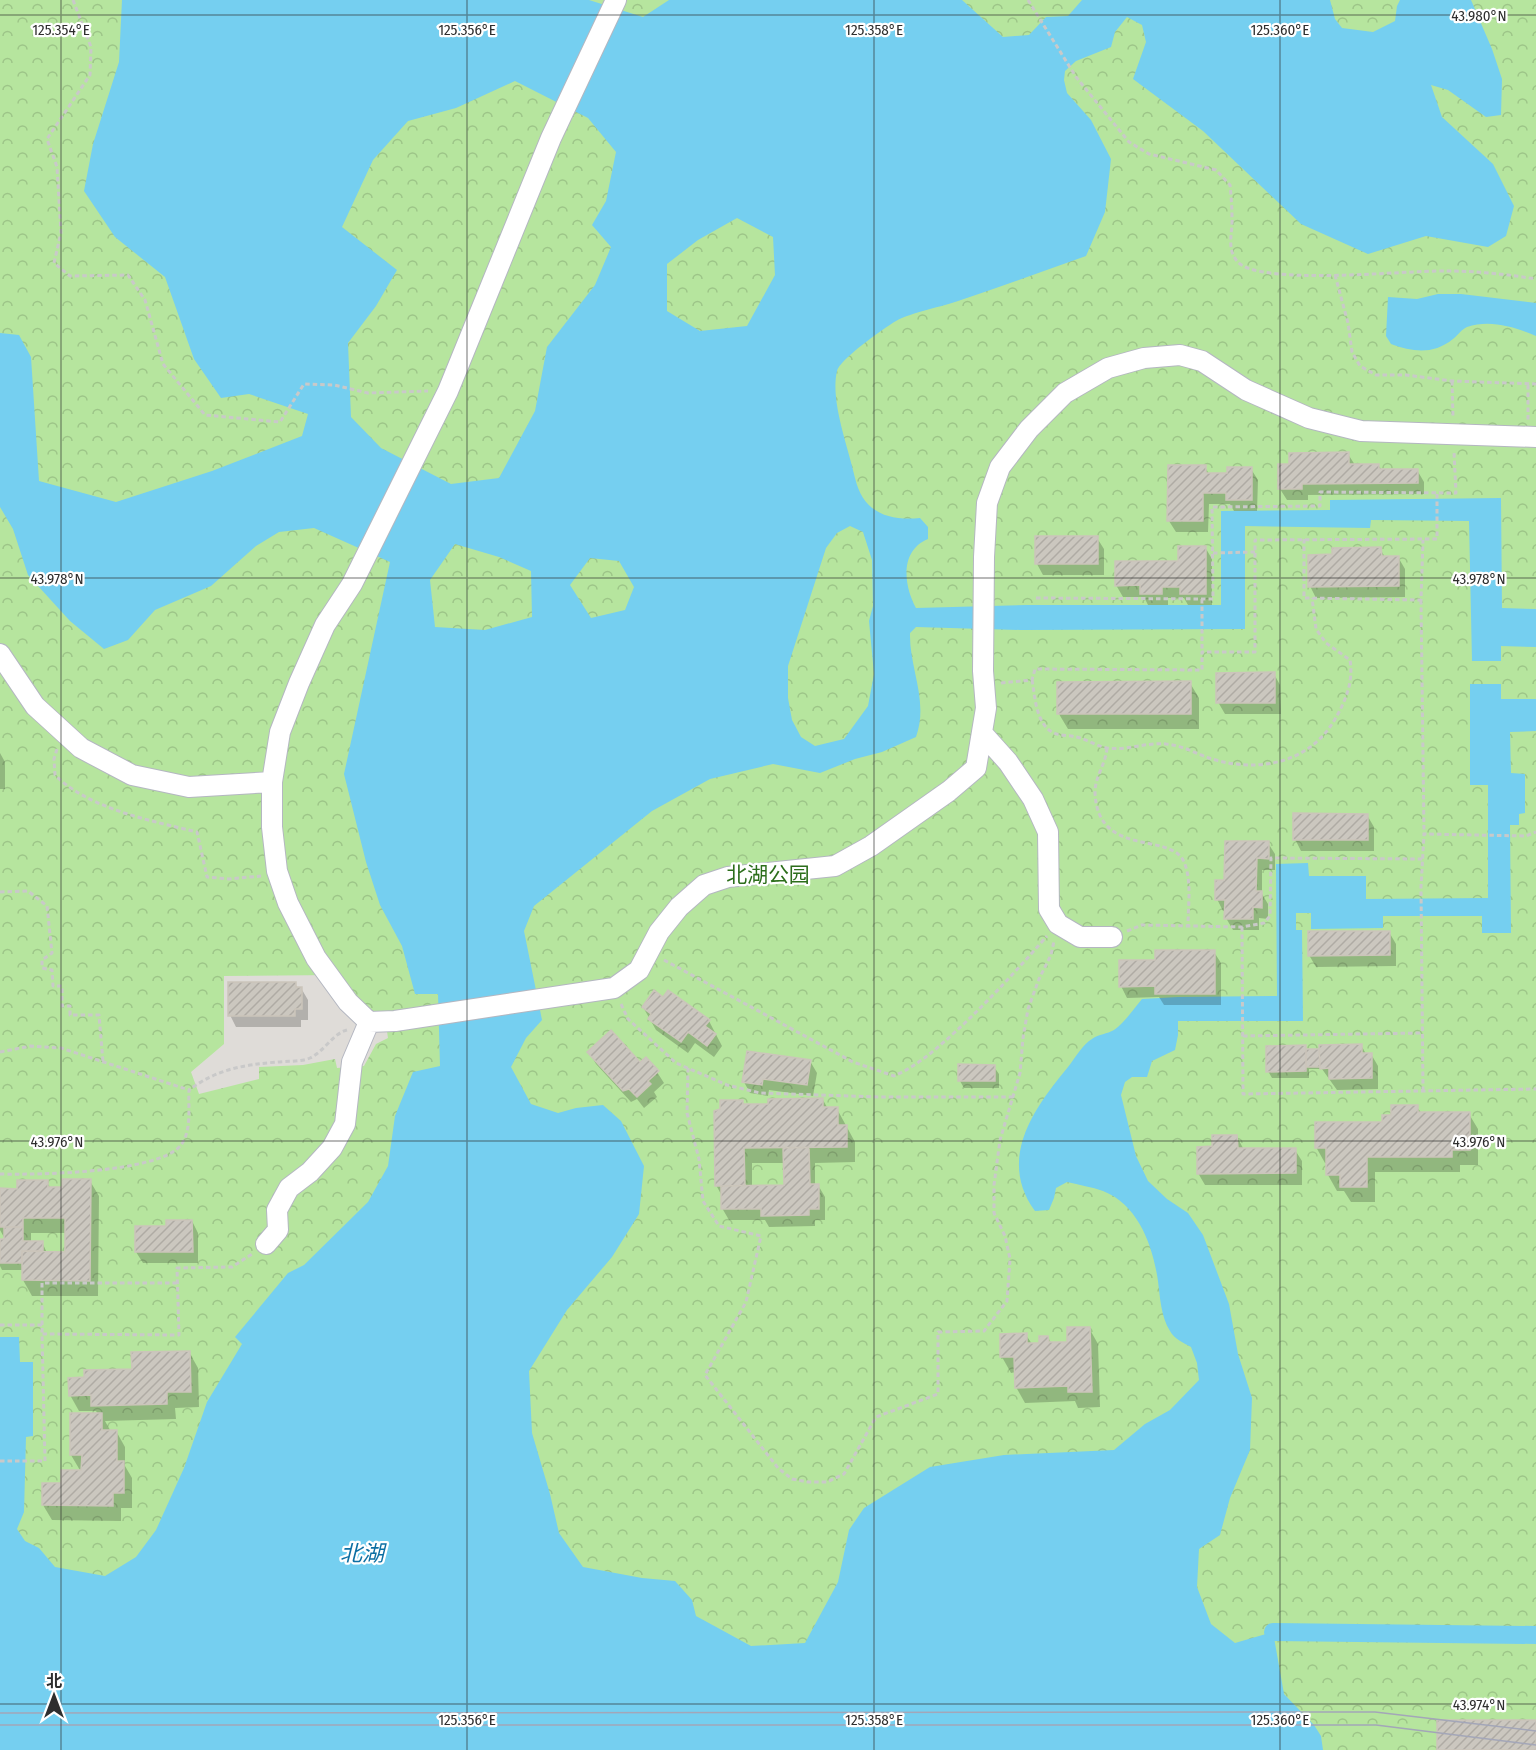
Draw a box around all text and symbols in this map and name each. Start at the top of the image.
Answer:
text: 43.980°N [1451,7,1507,25]
text: 125.354°E [32,21,90,39]
text: 125.356°E [438,21,496,39]
text: 125.358°E [845,21,903,39]
text: 125.360°E [1251,21,1309,39]
text: 43.978°N [30,570,84,588]
text: 43.978°N [1452,570,1506,588]
park label: 北湖公园 [726,862,810,888]
text: 43.976°N [31,1133,83,1151]
text: 43.976°N [1453,1133,1505,1151]
water label: 北湖 [340,1540,387,1567]
north arrow [24,1666,84,1726]
text: 北 [46,1672,62,1691]
text: 43.974°N [1453,1696,1505,1714]
text: 125.356°E [438,1711,496,1729]
text: 125.358°E [845,1711,903,1729]
text: 125.360°E [1251,1711,1309,1729]

